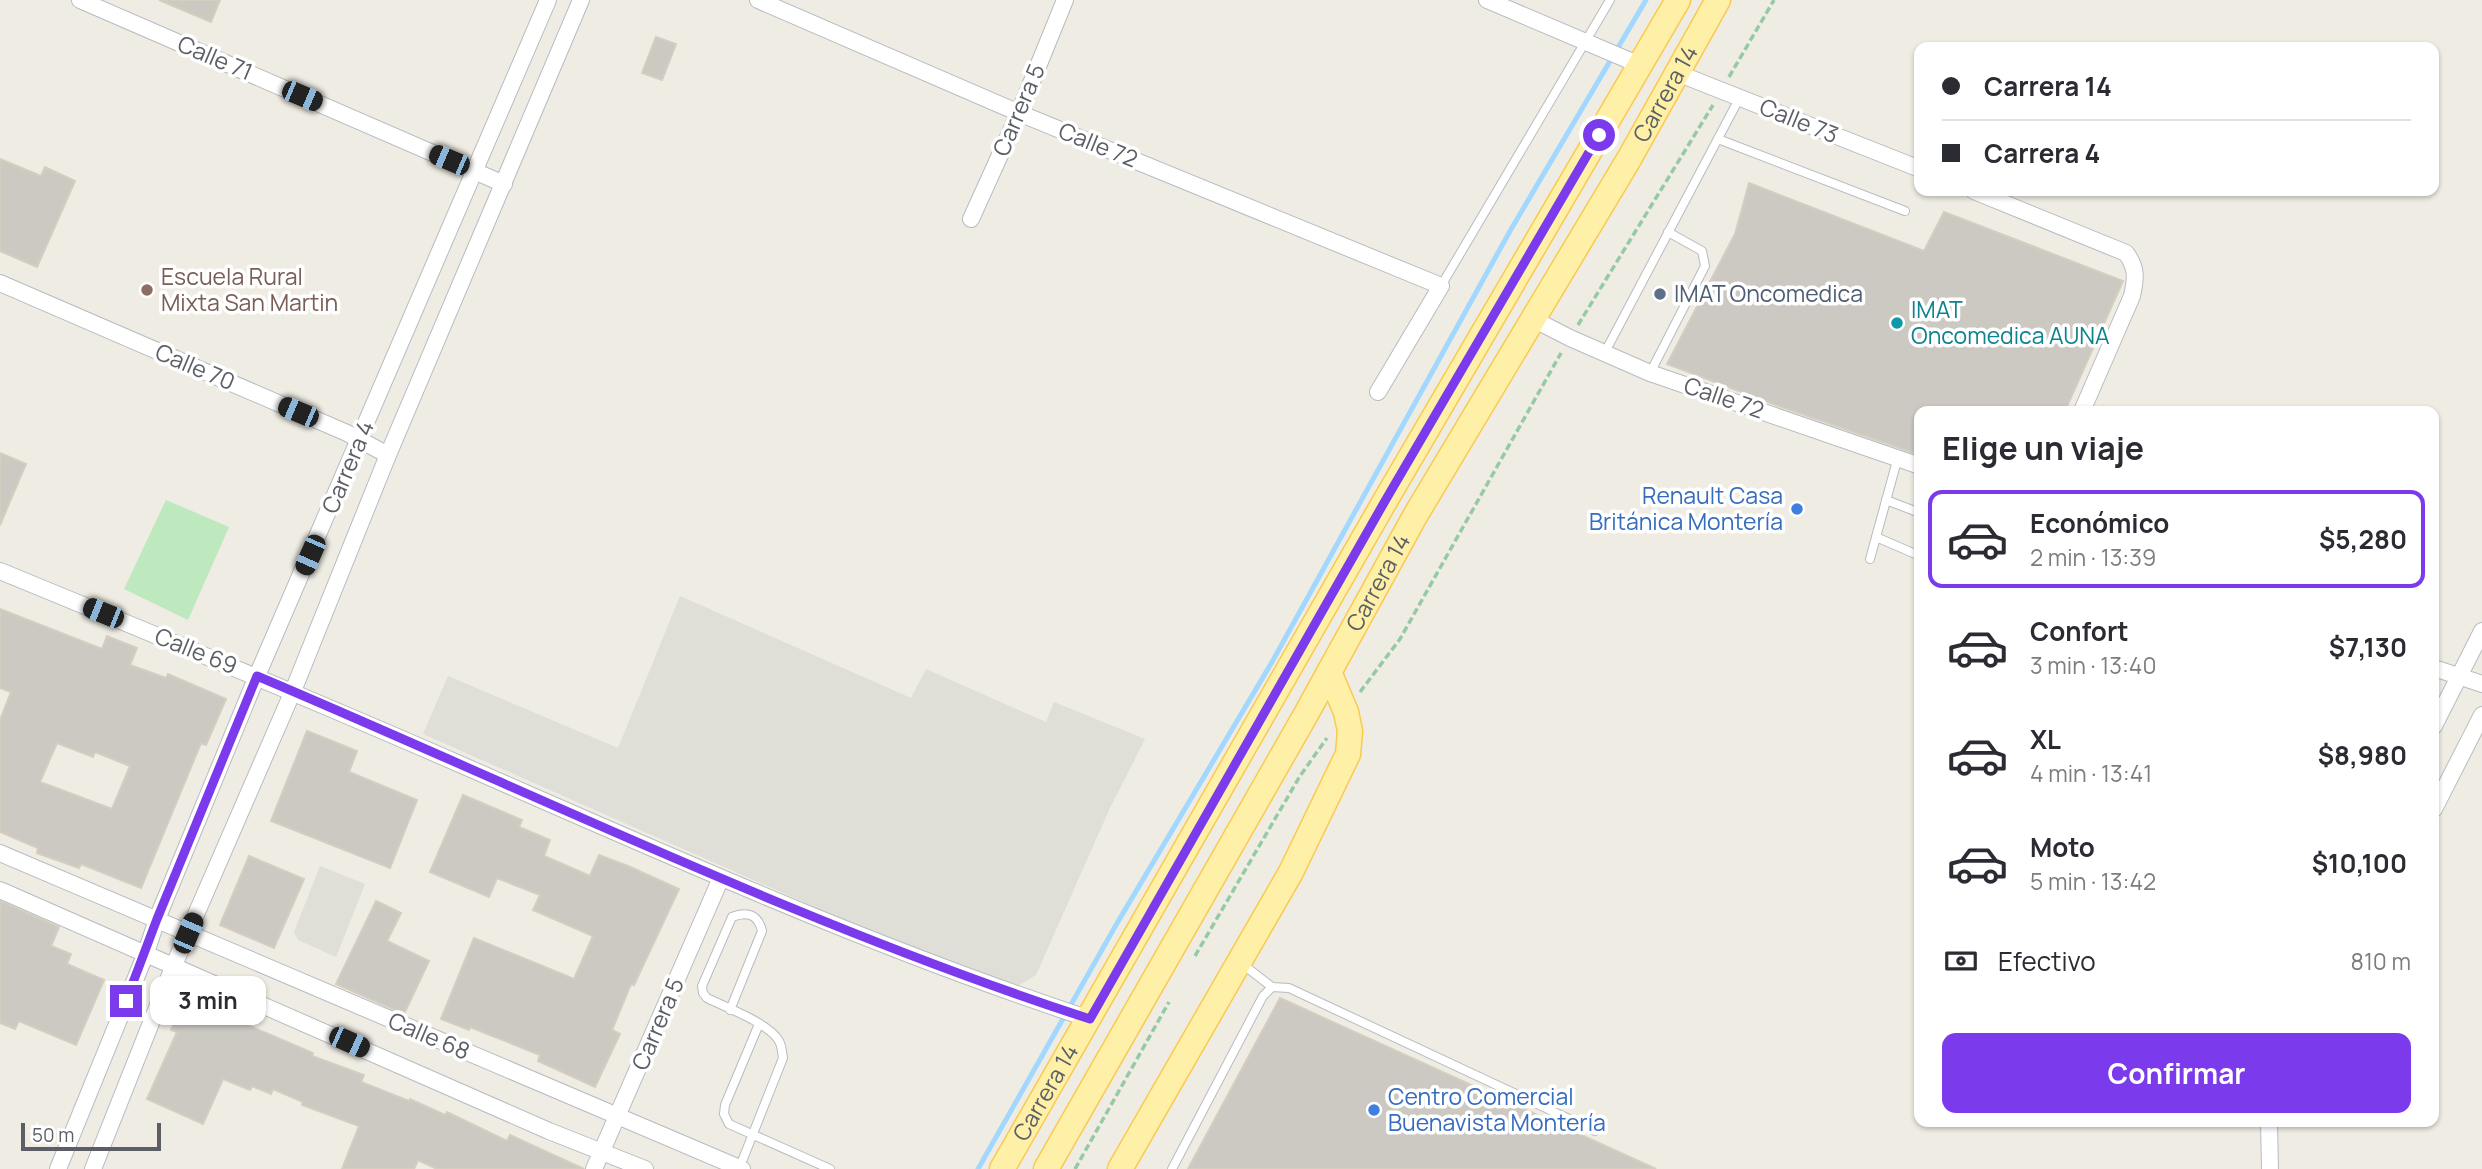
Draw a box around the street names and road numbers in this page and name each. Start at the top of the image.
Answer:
street label: Calle 71 [173,27,258,87]
street label: Carrera 14 [1625,39,1705,148]
street label: Carrera 5 [984,58,1052,161]
street label: Calle 73 [1755,90,1844,150]
street label: Calle 72 [1054,114,1143,174]
street label: Calle 70 [151,335,240,397]
street label: Calle 72 [1680,368,1769,426]
street label: Carrera 4 [313,415,381,518]
street label: Carrera 14 [1338,528,1417,637]
street label: Calle 69 [150,619,242,681]
street label: Carrera 5 [623,972,691,1075]
street label: Calle 68 [384,1004,475,1067]
street label: Carrera 14 [1004,1038,1085,1146]

